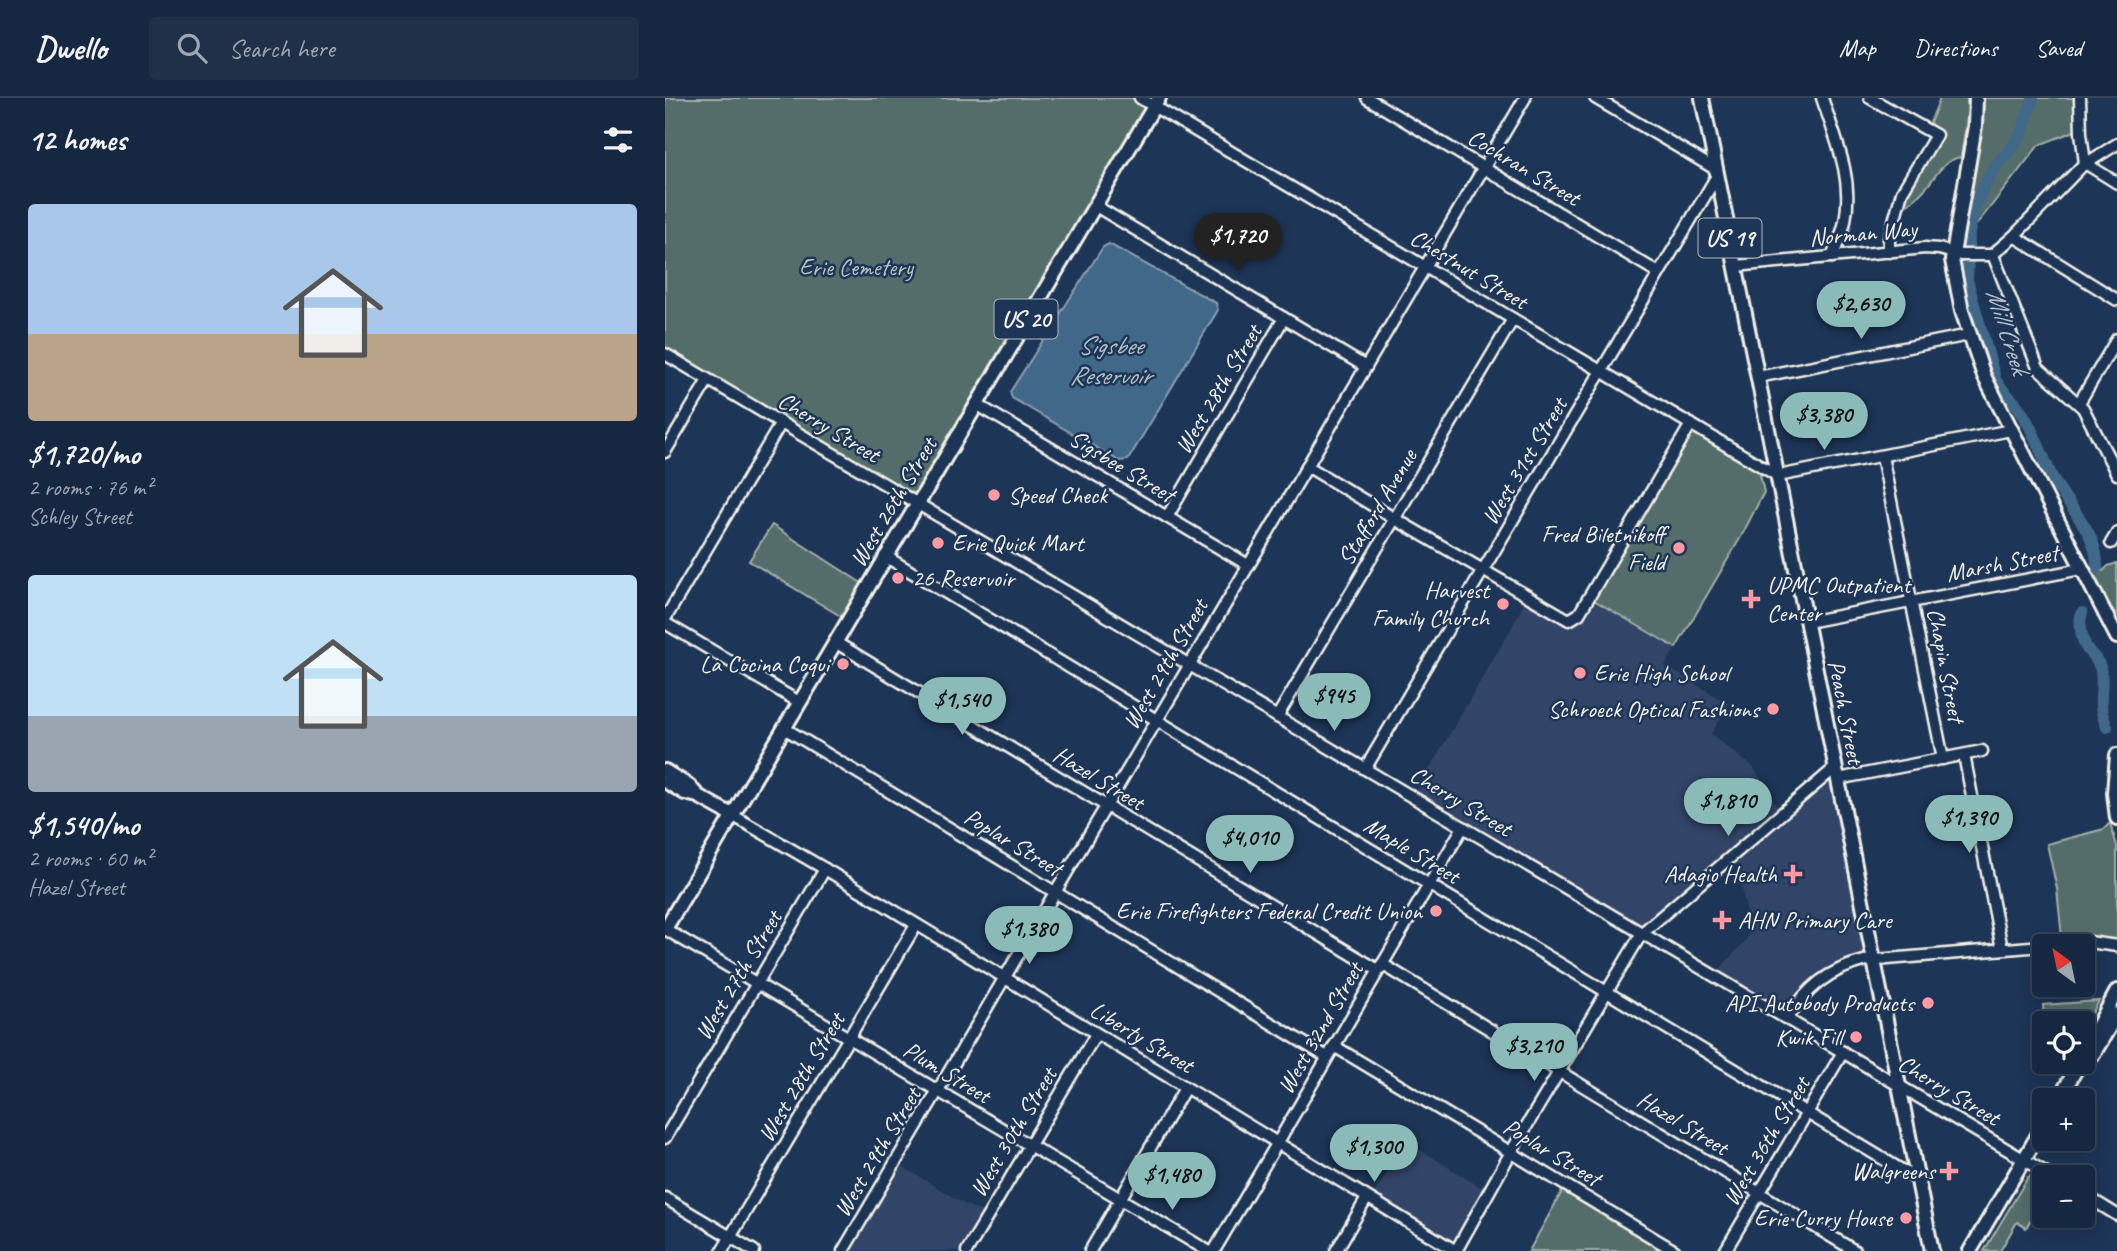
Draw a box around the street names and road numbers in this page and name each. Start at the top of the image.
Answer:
street label: Cochran Street [1462,122,1587,213]
street label: Norman Way [1808,213,1920,253]
road number: US 19 [1699,218,1761,258]
street label: Chestnut Street [1405,222,1535,317]
road number: US 20 [995,300,1057,339]
street label: West 28th Street [1168,317,1269,459]
street label: Cherry Street [773,385,887,470]
street label: West 31st Street [1474,390,1575,530]
street label: Sigsbee Street [1064,423,1183,511]
street label: West 26th Street [843,430,944,572]
street label: Stafford Avenue [1331,442,1424,570]
street label: Marsh Street [1944,537,2063,589]
street label: West 29th Street [1116,592,1215,734]
street label: Chapin Street [1920,605,1972,727]
street label: Peach Street [1821,658,1871,768]
street label: Hazel Street [1048,739,1152,818]
street label: Cherry Street [1405,759,1519,844]
street label: Poplar Street [959,801,1070,884]
street label: Maple Street [1359,810,1467,891]
street label: West 27th Street [688,903,789,1045]
street label: West 32nd Street [1270,955,1371,1099]
street label: Liberty Street [1085,994,1201,1081]
street label: West 28th Street [751,1005,852,1147]
street label: Plum Street [898,1034,998,1111]
street label: Cherry Street [1893,1048,2007,1133]
street label: West 30th Street [963,1060,1064,1202]
street label: West 36th Street [1716,1069,1817,1211]
street label: West 29th Street [827,1080,928,1222]
street label: Hazel Street [1632,1084,1736,1163]
street label: Poplar Street [1498,1111,1609,1194]

